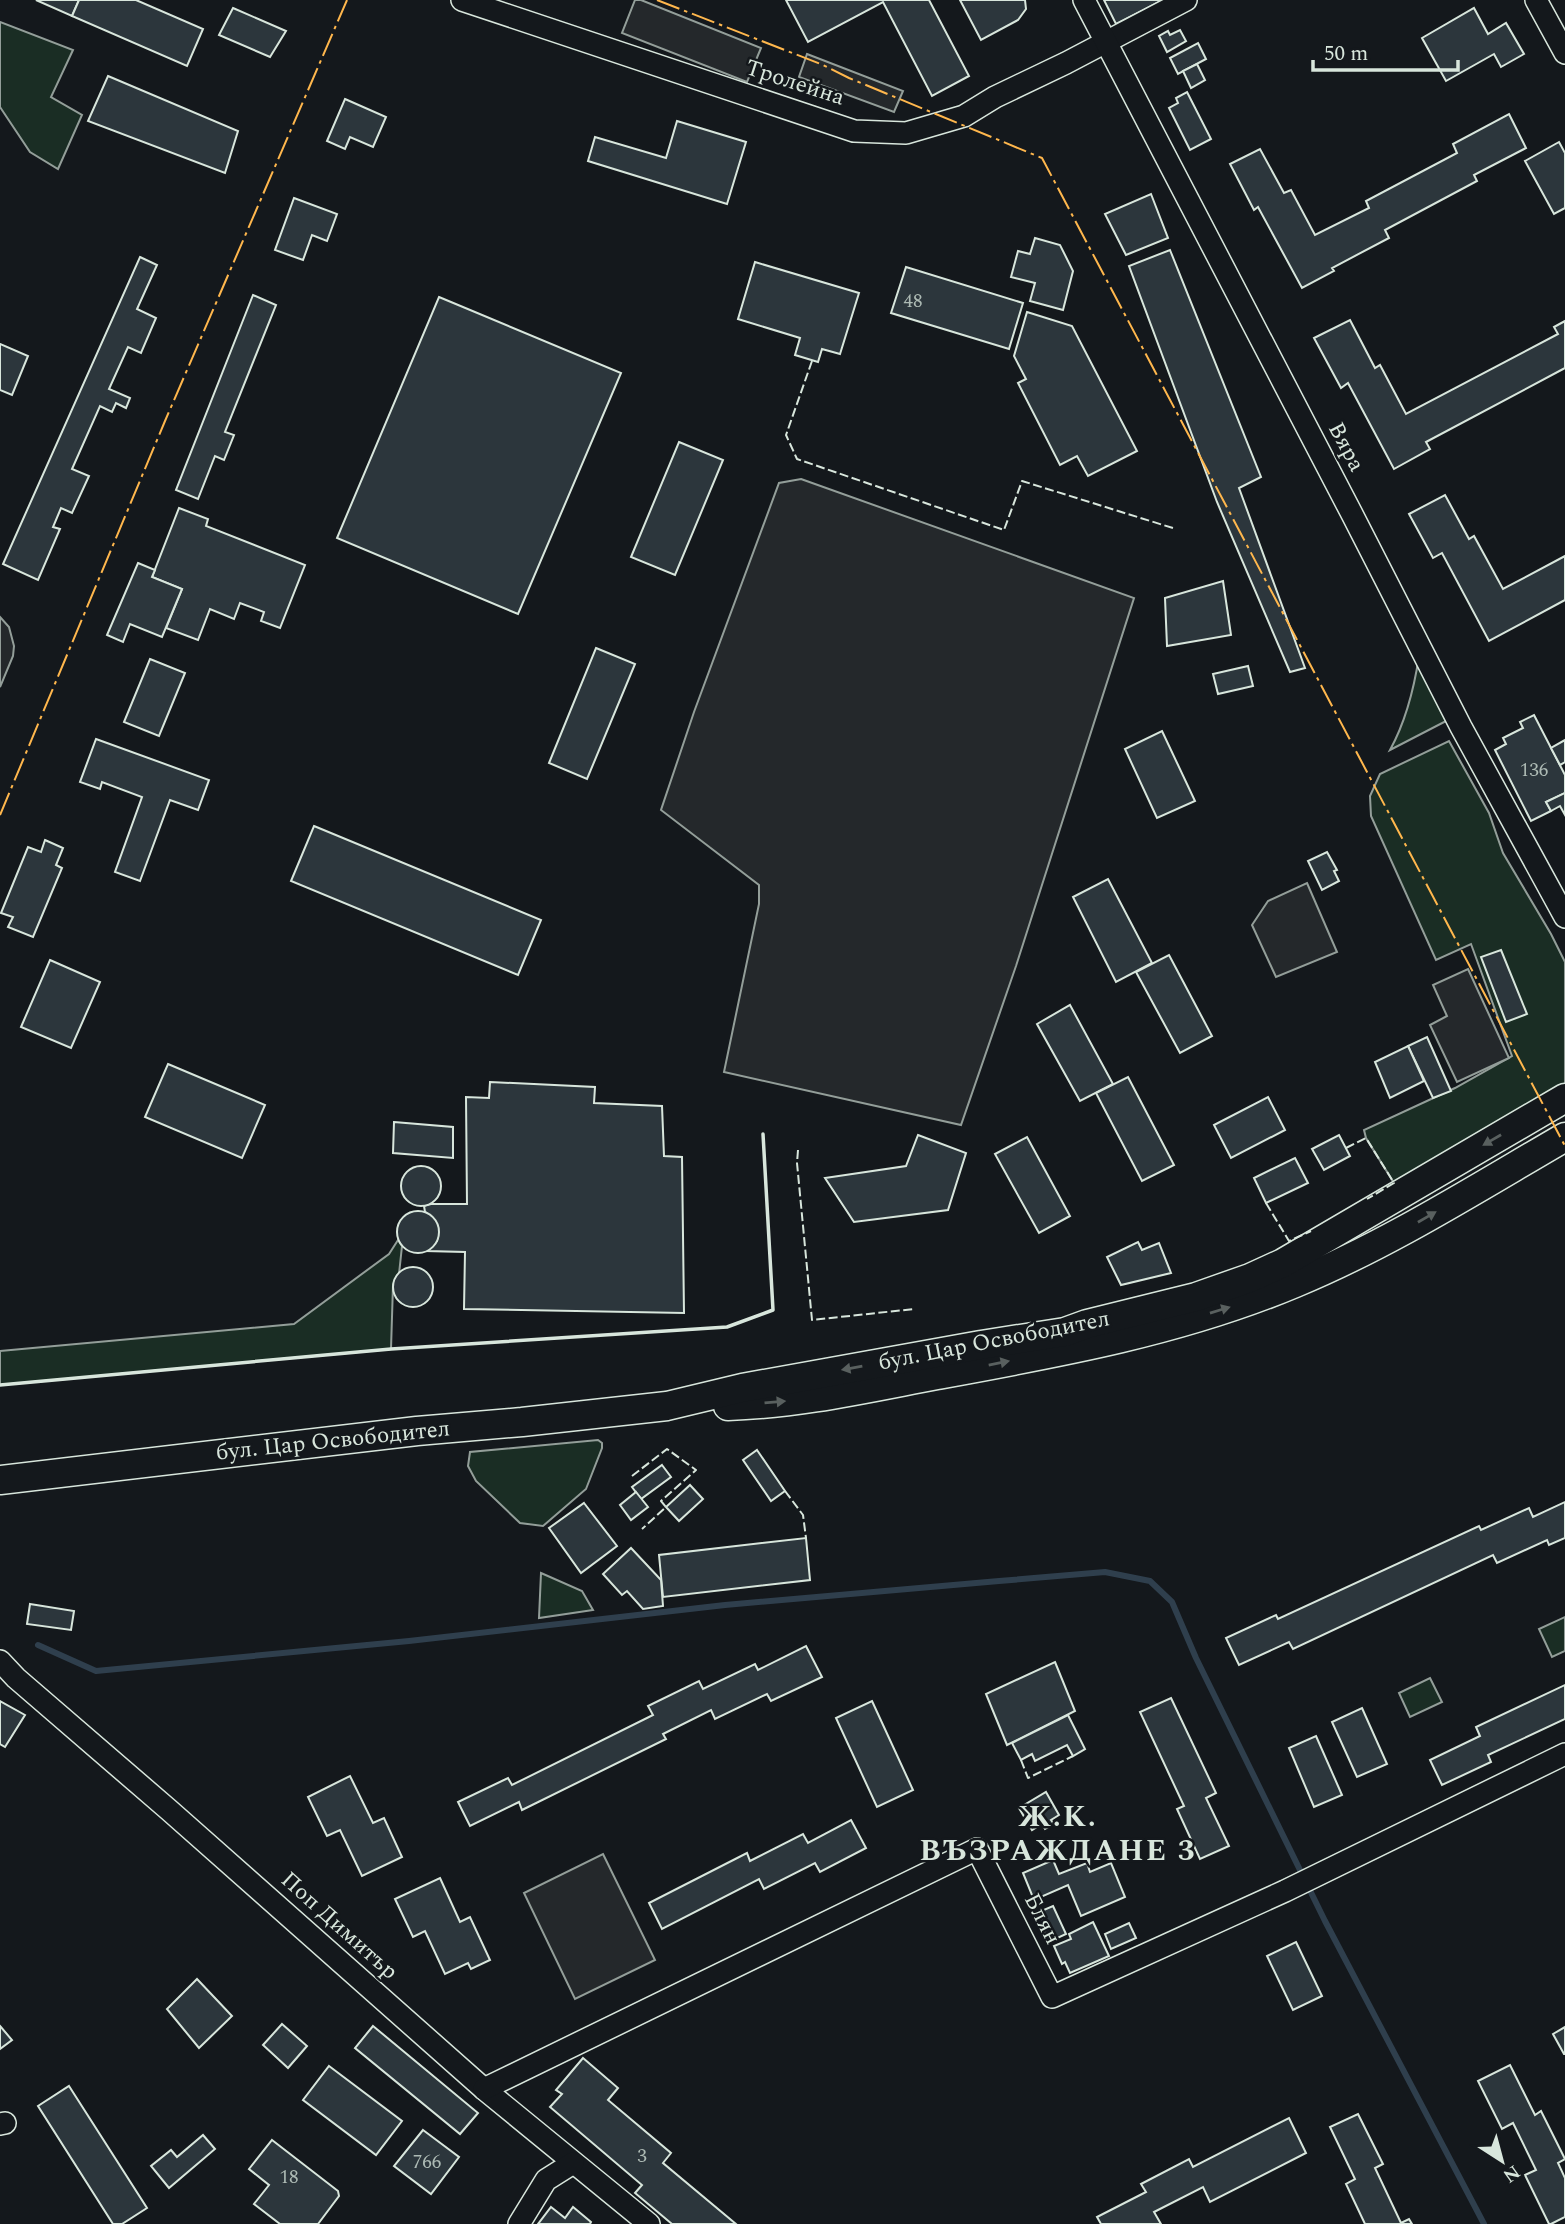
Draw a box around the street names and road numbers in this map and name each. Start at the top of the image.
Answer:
street label: Тролейна [741,51,849,115]
street label: Вяра [1318,416,1374,478]
street label: бул. Цар Освободител [875,1301,1113,1381]
street label: бул. Цар Освободител [214,1411,452,1471]
street label: Поп Димитър [272,1864,406,1988]
street label: Блян [1014,1887,1070,1951]

